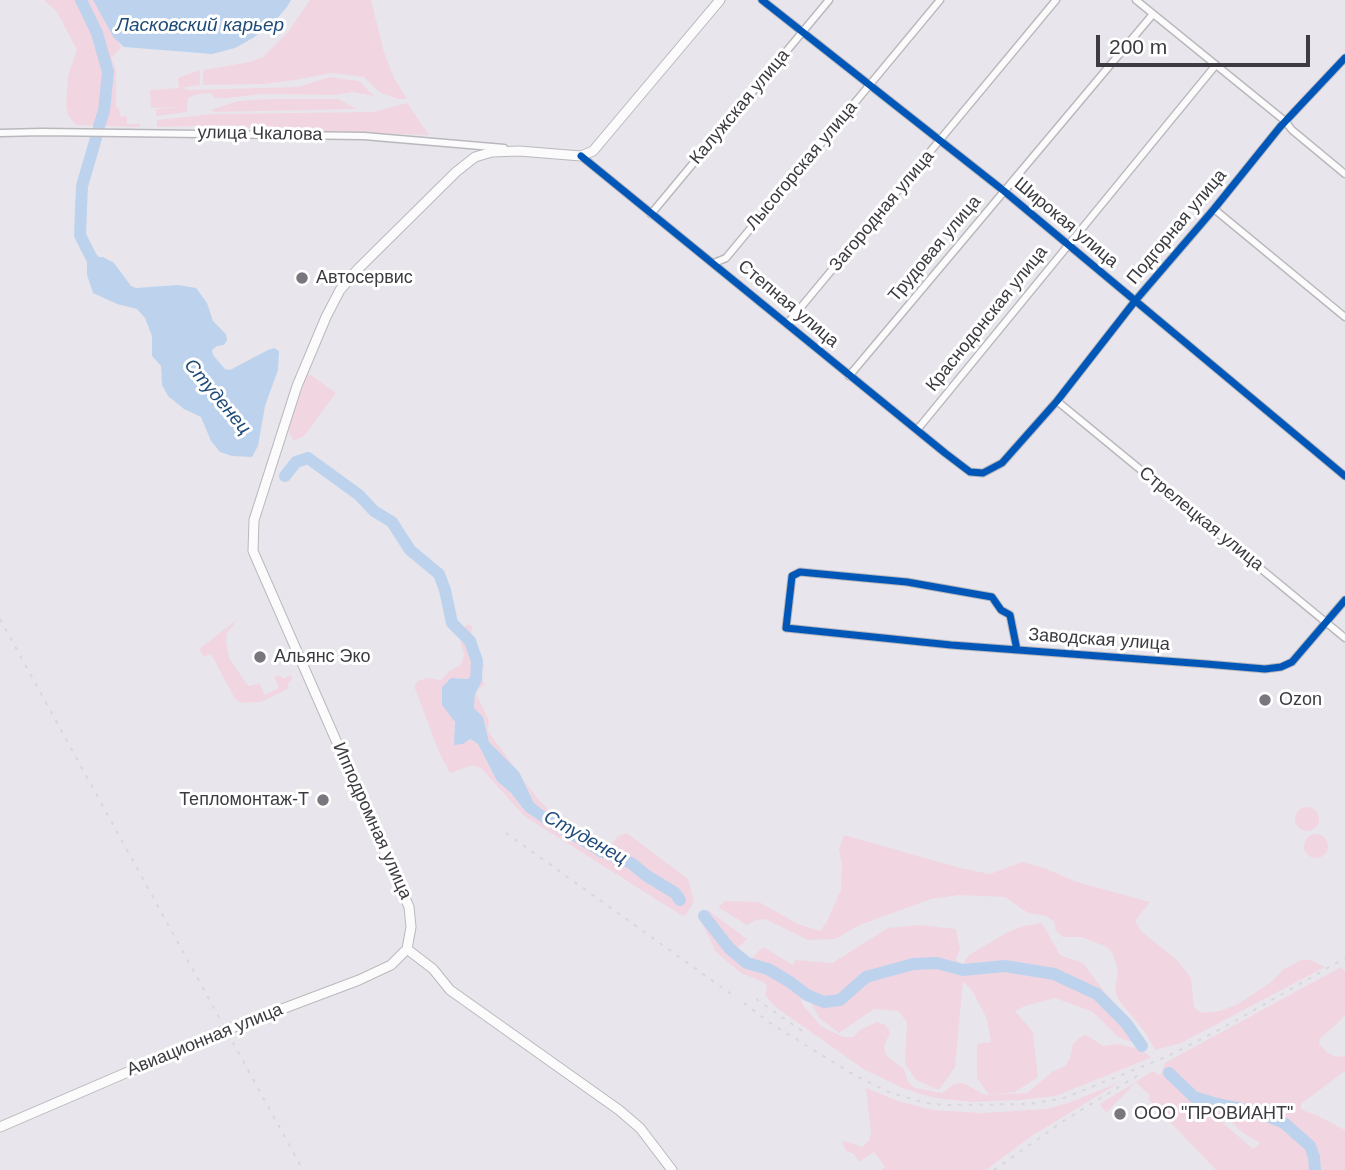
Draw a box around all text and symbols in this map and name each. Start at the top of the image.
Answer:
water label: Ласковский карьер [116,15,284,37]
scale bar [1100,21,1314,65]
text: 200 m [1109,35,1167,58]
street label: Калужская улица [686,45,794,169]
street label: Лысогорская улица [742,97,862,235]
street label: улица Чкалова [197,122,323,146]
street label: Загородная улица [825,146,939,276]
street label: Подгорная улица [1123,165,1231,289]
street label: Широкая улица [1010,173,1122,273]
street label: Трудовая улица [884,191,986,307]
street label: Краснодонская улица [922,242,1052,396]
street label: Степная улица [733,256,843,352]
place label: Автосервис [316,267,413,289]
marker: Автосервис [294,270,310,286]
water label: Студенец [179,355,255,439]
street label: Стрелецкая улица [1134,462,1268,576]
street label: Заводская улица [1027,624,1171,656]
place label: Альянс Эко [274,646,371,668]
marker: Альянс Эко [252,649,268,665]
place label: Ozon [1279,689,1322,711]
marker: Ozon [1257,692,1273,708]
street label: Ипподромная улица [328,739,416,903]
place label: Тепломонтаж-Т [179,789,309,811]
marker: Тепломонтаж-Т [315,792,331,808]
water label: Студенец [539,806,631,870]
street label: Авиационная улица [124,999,286,1081]
place label: ООО "ПРОВИАНТ" [1134,1103,1293,1125]
marker: ООО "ПРОВИАНТ" [1112,1106,1128,1122]

